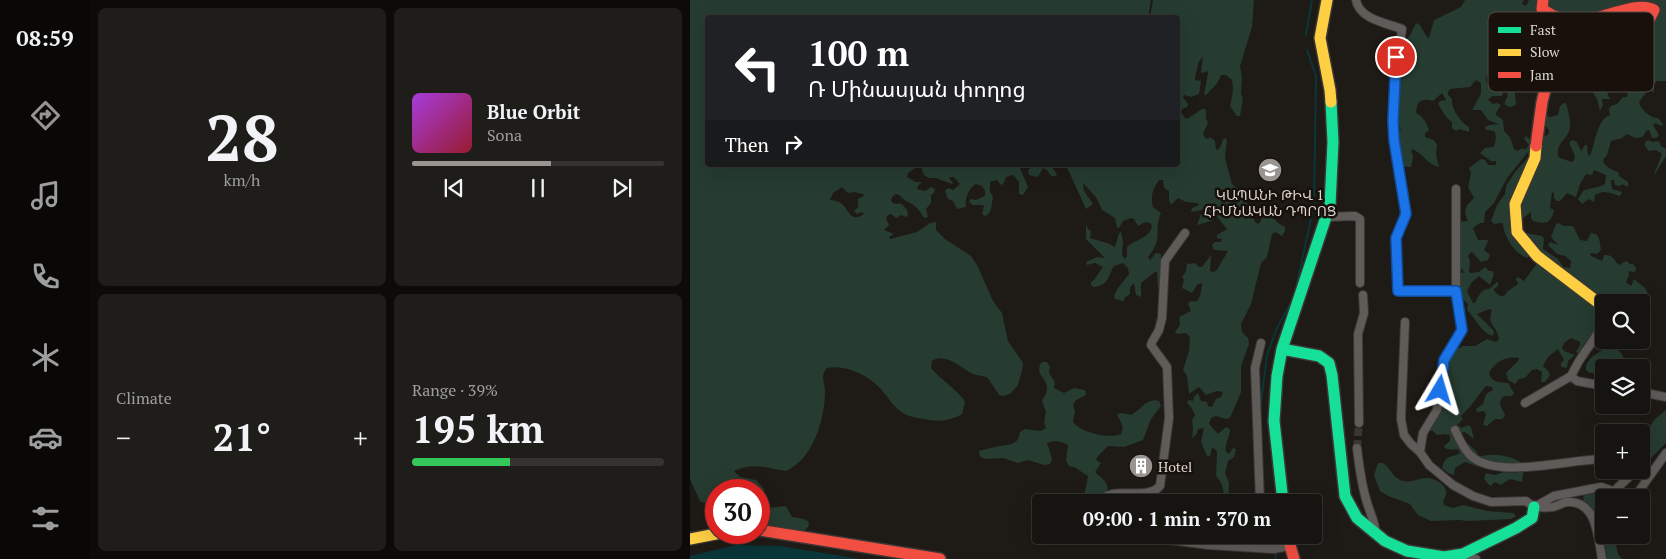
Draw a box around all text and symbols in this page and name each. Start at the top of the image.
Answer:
legend [1488,12,1654,92]
text: Fast [1530,20,1557,39]
text: 08:59 [16,23,74,52]
text: 100 m [808,30,909,76]
icon: left [725,35,790,100]
pin [1375,36,1417,78]
text: Slow [1530,42,1560,61]
icon: arrive [1382,43,1410,71]
text: Jam [1530,65,1554,84]
text: Ռ Մինասյան փողոց [808,74,1026,103]
text: 28 [205,93,279,180]
icon: directions [28,98,63,133]
text: Blue Orbit [487,99,580,124]
text: Sona [487,124,522,146]
icon: right [779,130,807,158]
text: Then [725,132,769,157]
school or university icon: ԿԱՊԱՆԻ ԹԻՎ 1 ՀԻՄՆԱԿԱՆ ԴՊՐՈՑ [1257,157,1283,183]
text: km/h [224,169,260,191]
icon: previous [440,174,468,202]
icon: pause [524,174,552,202]
icon: next [608,174,636,202]
icon: music [28,178,63,213]
place label: ԿԱՊԱՆԻ ԹԻՎ 1 ՀԻՄՆԱԿԱՆ ԴՊՐՈՑ [1204,185,1336,220]
icon: phone [28,259,63,294]
map controls [1595,294,1650,544]
button: search [1595,294,1650,349]
icon: climate [28,340,63,375]
button: layers [1595,359,1650,414]
position arrow [1413,363,1465,415]
text: Range · 39% [412,379,498,401]
text: Climate [116,387,172,409]
text: 195 km [412,404,544,454]
text: 21° [213,412,271,462]
text: − [116,419,131,456]
text: + [353,419,368,456]
icon: car [28,420,63,455]
button: + [1595,424,1650,479]
building icon: Hotel [1128,453,1154,479]
place label: Hotel [1158,457,1192,476]
speed limit sign: 30 [705,479,770,544]
button: − [1595,489,1650,544]
icon: filters [28,501,63,536]
text: 09:00 · 1 min · 370 m [1083,506,1271,531]

